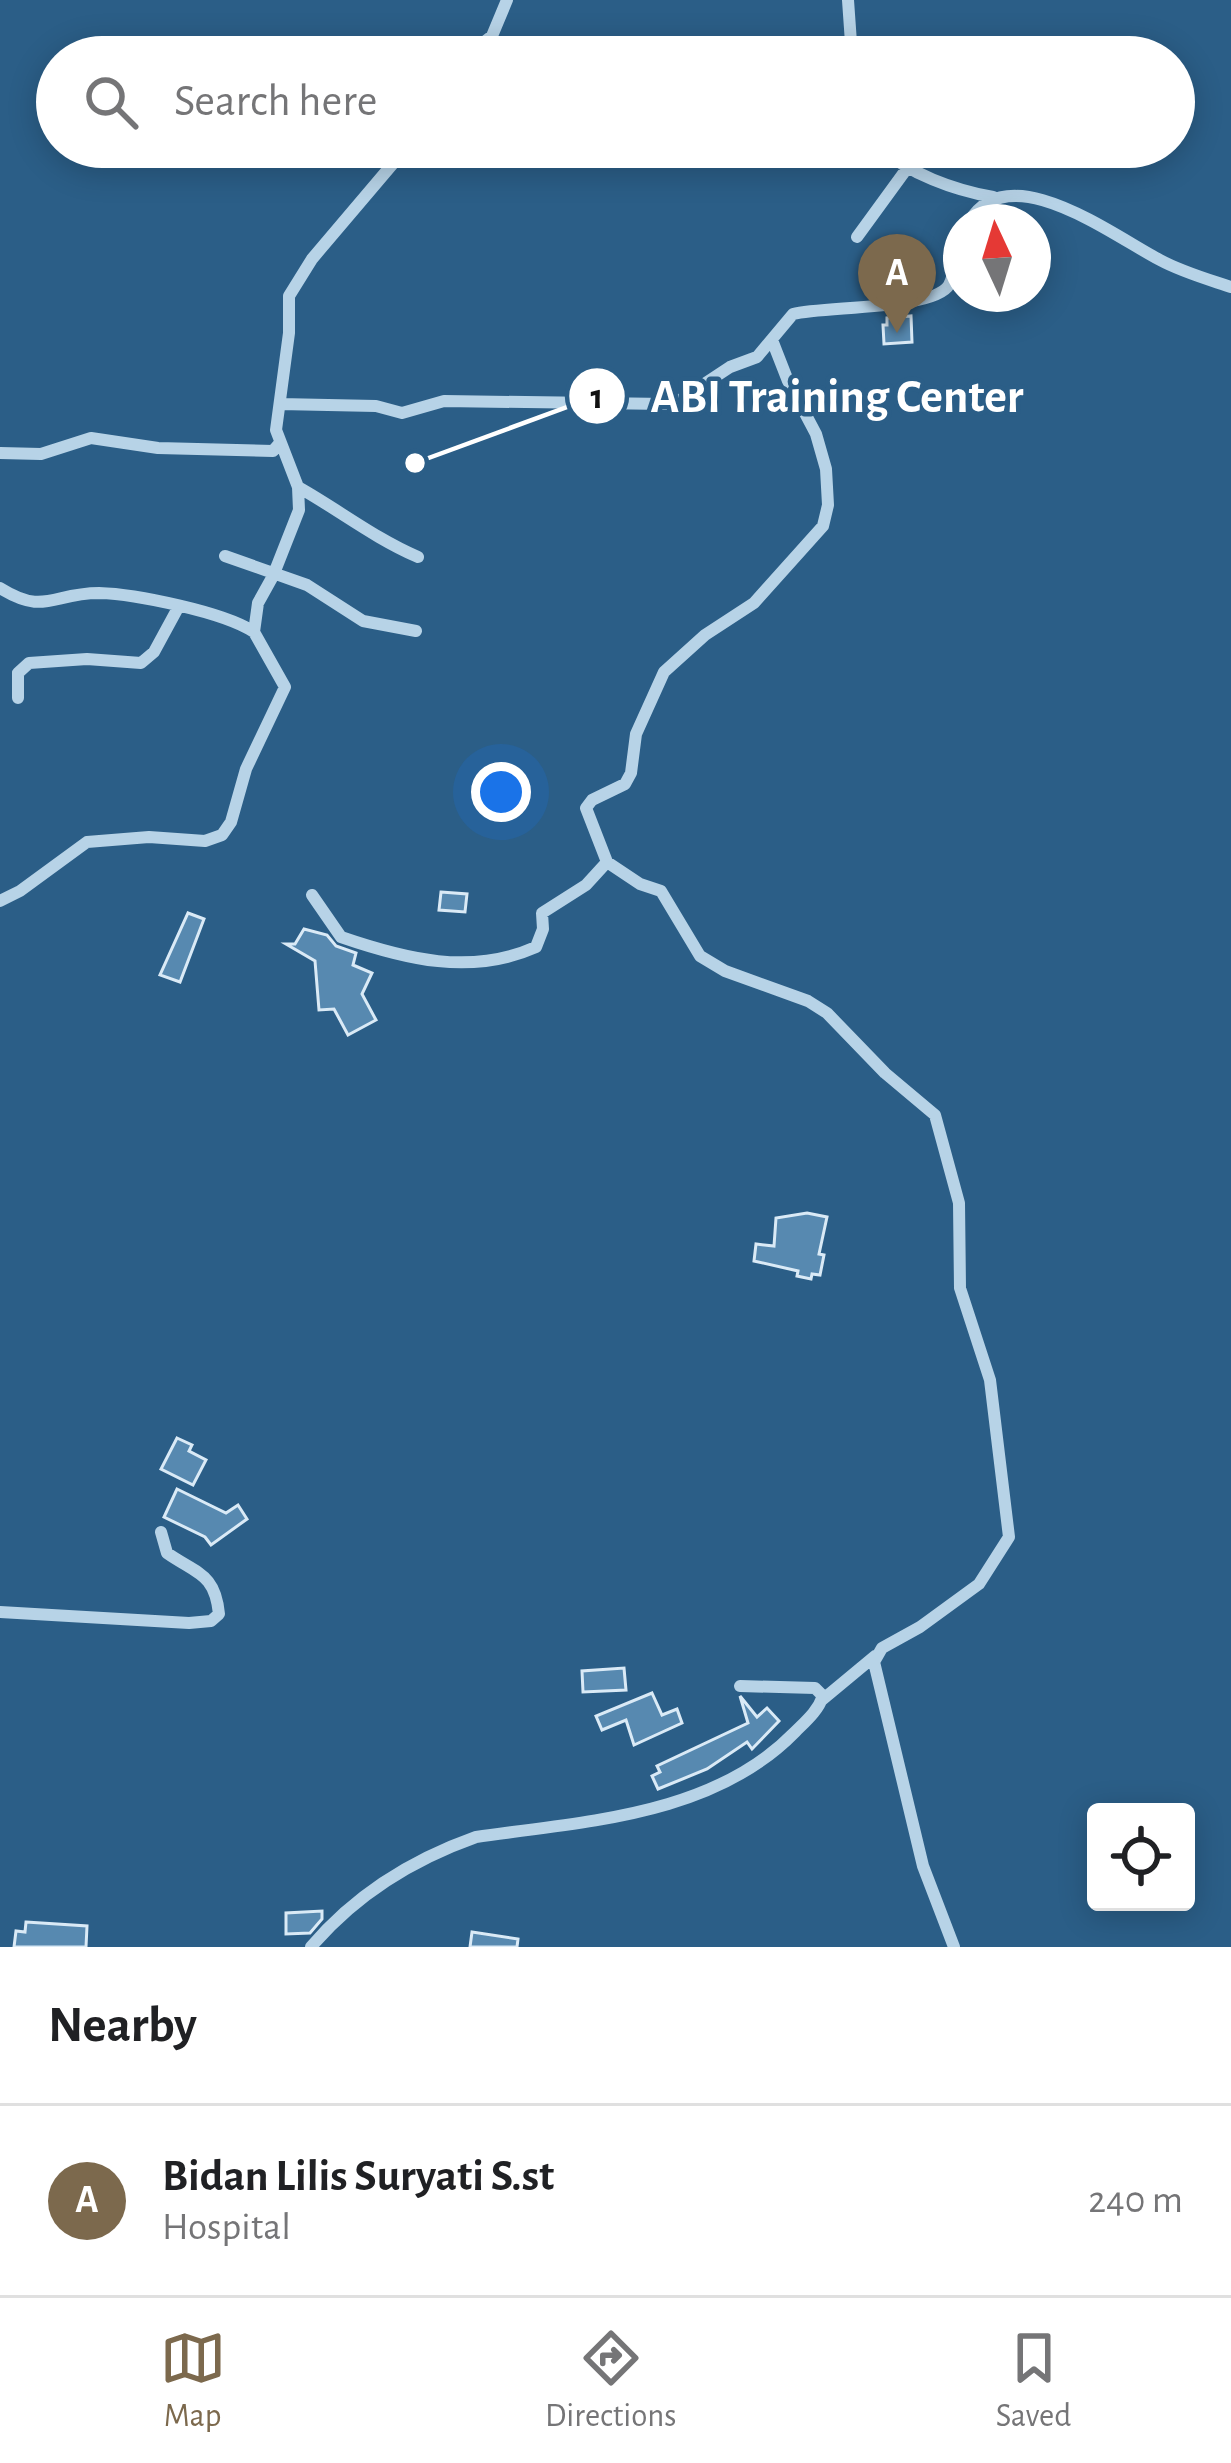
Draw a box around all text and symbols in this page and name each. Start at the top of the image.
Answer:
search box [36,36,1195,168]
icon: search [78,69,144,135]
text: Search here [174,79,377,124]
north arrow [943,204,1051,312]
pin: A [858,234,936,333]
callout: ABI Training Center [567,354,1048,438]
text: ABI Training Center [650,374,1024,422]
text: 1 [591,379,603,415]
your location [471,762,531,822]
map controls [1087,1803,1195,1911]
button: locate [1087,1803,1195,1911]
text: Nearby [48,2000,197,2051]
text: Bidan Lilis Suryati S.st [162,2154,554,2199]
text: A [75,2181,99,2220]
text: 240 m [1088,2181,1183,2220]
text: Hospital [162,2208,291,2247]
tab: Map [160,2325,226,2437]
tab: Directions [545,2325,676,2437]
tab: Saved [996,2325,1071,2437]

